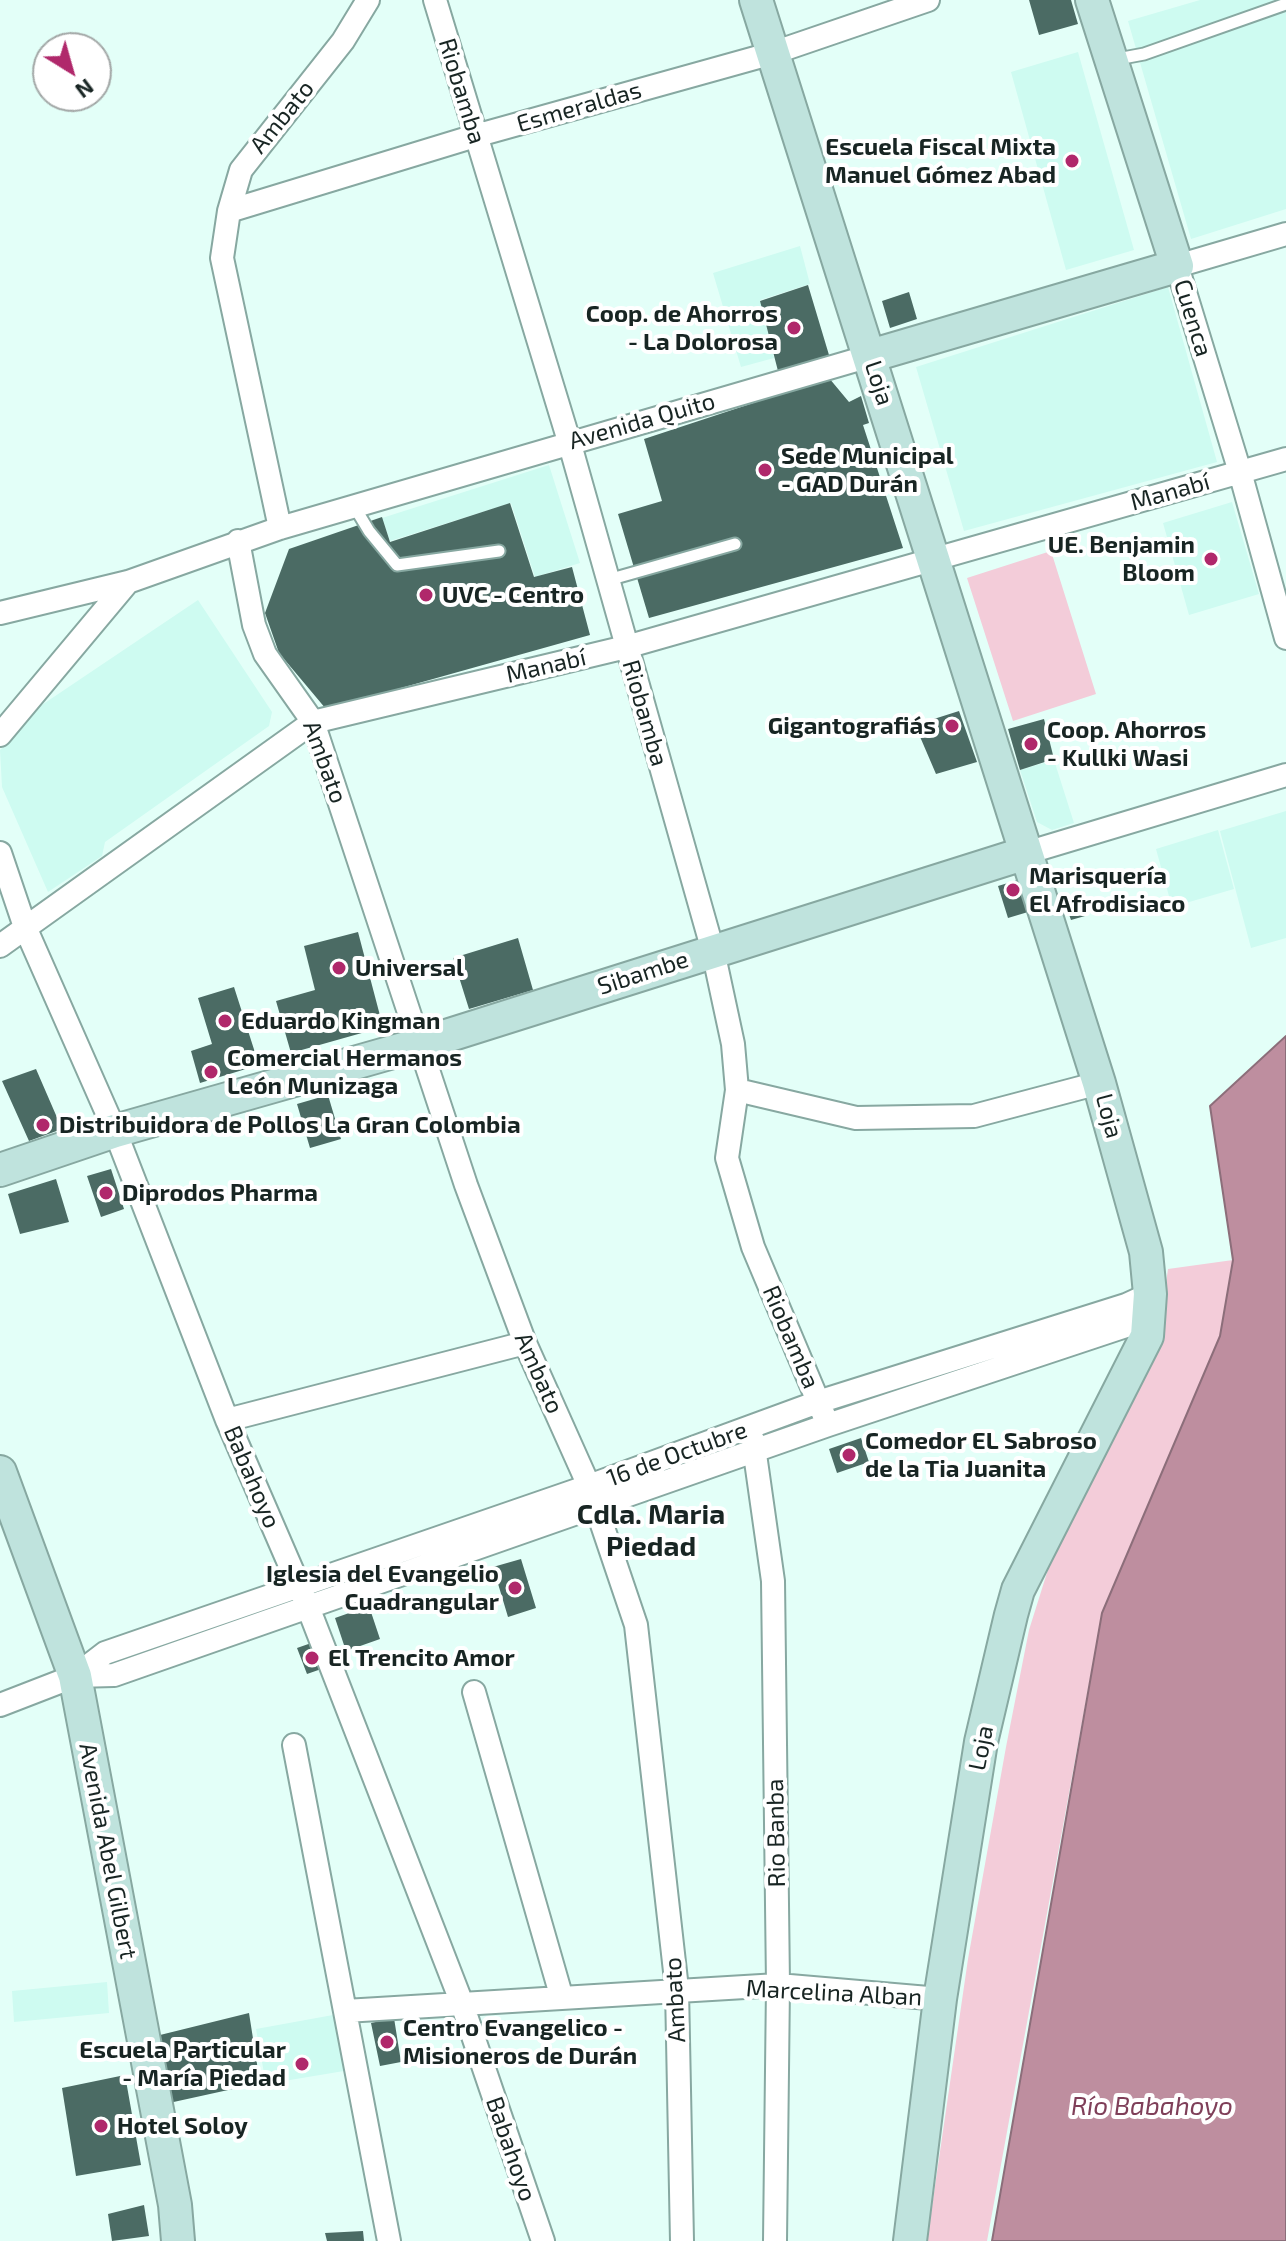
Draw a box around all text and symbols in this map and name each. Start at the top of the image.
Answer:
north arrow [32,32,112,112]
street label: Riobamba [432,35,492,147]
text: N [71,74,99,105]
street label: Ambato [244,75,320,159]
street label: Esmeraldas [513,75,645,139]
place label: Escuela Fiscal Mixta Manuel Gómez Abad [825,133,1056,189]
marker: Escuela Fiscal Mixta Manuel Gómez Abad [1063,152,1081,170]
street label: Cuenca [1168,276,1218,360]
place label: Coop. de Ahorros - La Dolorosa [586,300,778,356]
marker: Coop. de Ahorros - La Dolorosa [785,319,803,337]
street label: Loja [858,357,900,409]
street label: Avenida Quito [566,386,718,456]
place label: Sede Municipal - GAD Durán [781,442,954,498]
marker: Sede Municipal - GAD Durán [756,461,774,479]
street label: Manabí [1127,467,1213,517]
place label: UE. Benjamin Bloom [1048,531,1195,587]
marker: UE. Benjamin Bloom [1202,550,1220,568]
place label: UVC - Centro [442,581,584,609]
marker: UVC - Centro [417,586,435,604]
street label: Manabí [503,643,589,689]
street label: Riobamba [616,657,674,769]
place label: Gigantografiás [768,712,936,740]
place label: Coop. Ahorros - Kullki Wasi [1047,716,1206,772]
street label: Ambato [297,717,353,807]
marker: Gigantografiás [943,717,961,735]
marker: Coop. Ahorros - Kullki Wasi [1022,735,1040,753]
place label: Marisquería El Afrodisiaco [1029,862,1186,918]
marker: Marisquería El Afrodisiaco [1004,881,1022,899]
street label: Sibambe [594,945,692,1001]
place label: Universal [355,954,464,982]
marker: Universal [330,959,348,977]
place label: Eduardo Kingman [241,1007,440,1035]
marker: Eduardo Kingman [216,1012,234,1030]
place label: Comercial Hermanos León Munizaga [227,1044,462,1100]
marker: Comercial Hermanos León Munizaga [202,1063,220,1081]
street label: Loja [1089,1090,1129,1142]
place label: Distribuidora de Pollos La Gran Colombia [59,1111,521,1139]
marker: Distribuidora de Pollos La Gran Colombia [34,1116,52,1134]
place label: Diprodos Pharma [122,1179,318,1207]
marker: Diprodos Pharma [97,1184,115,1202]
street label: Riobamba [756,1281,826,1393]
street label: Ambato [508,1328,570,1418]
street label: 16 de Octubre [603,1415,751,1493]
street label: Babahoyo [218,1421,286,1533]
place label: Comedor EL Sabroso de la Tia Juanita [865,1427,1097,1483]
marker: Comedor EL Sabroso de la Tia Juanita [840,1446,858,1464]
district label: Cdla. Maria Piedad [577,1498,725,1564]
place label: Iglesia del Evangelio Cuadrangular [266,1560,499,1616]
marker: Iglesia del Evangelio Cuadrangular [506,1579,524,1597]
place label: El Trencito Amor [328,1644,515,1672]
marker: El Trencito Amor [303,1649,321,1667]
street label: Loja [963,1723,999,1773]
street label: Avenida Abel Gilbert [73,1740,143,1962]
street label: Rio Banba [761,1778,791,1888]
street label: Ambato [658,1957,692,2043]
street label: Marcelina Alban [745,1974,923,2012]
place label: Centro Evangelico - Misioneros de Durán [403,2014,637,2070]
marker: Centro Evangelico - Misioneros de Durán [378,2033,396,2051]
place label: Escuela Particular - María Piedad [79,2036,286,2092]
marker: Escuela Particular - María Piedad [293,2055,311,2073]
water label: Río Babahoyo [1071,2090,1233,2122]
street label: Babahoyo [480,2093,542,2205]
place label: Hotel Soloy [117,2112,248,2140]
marker: Hotel Soloy [92,2117,110,2135]

